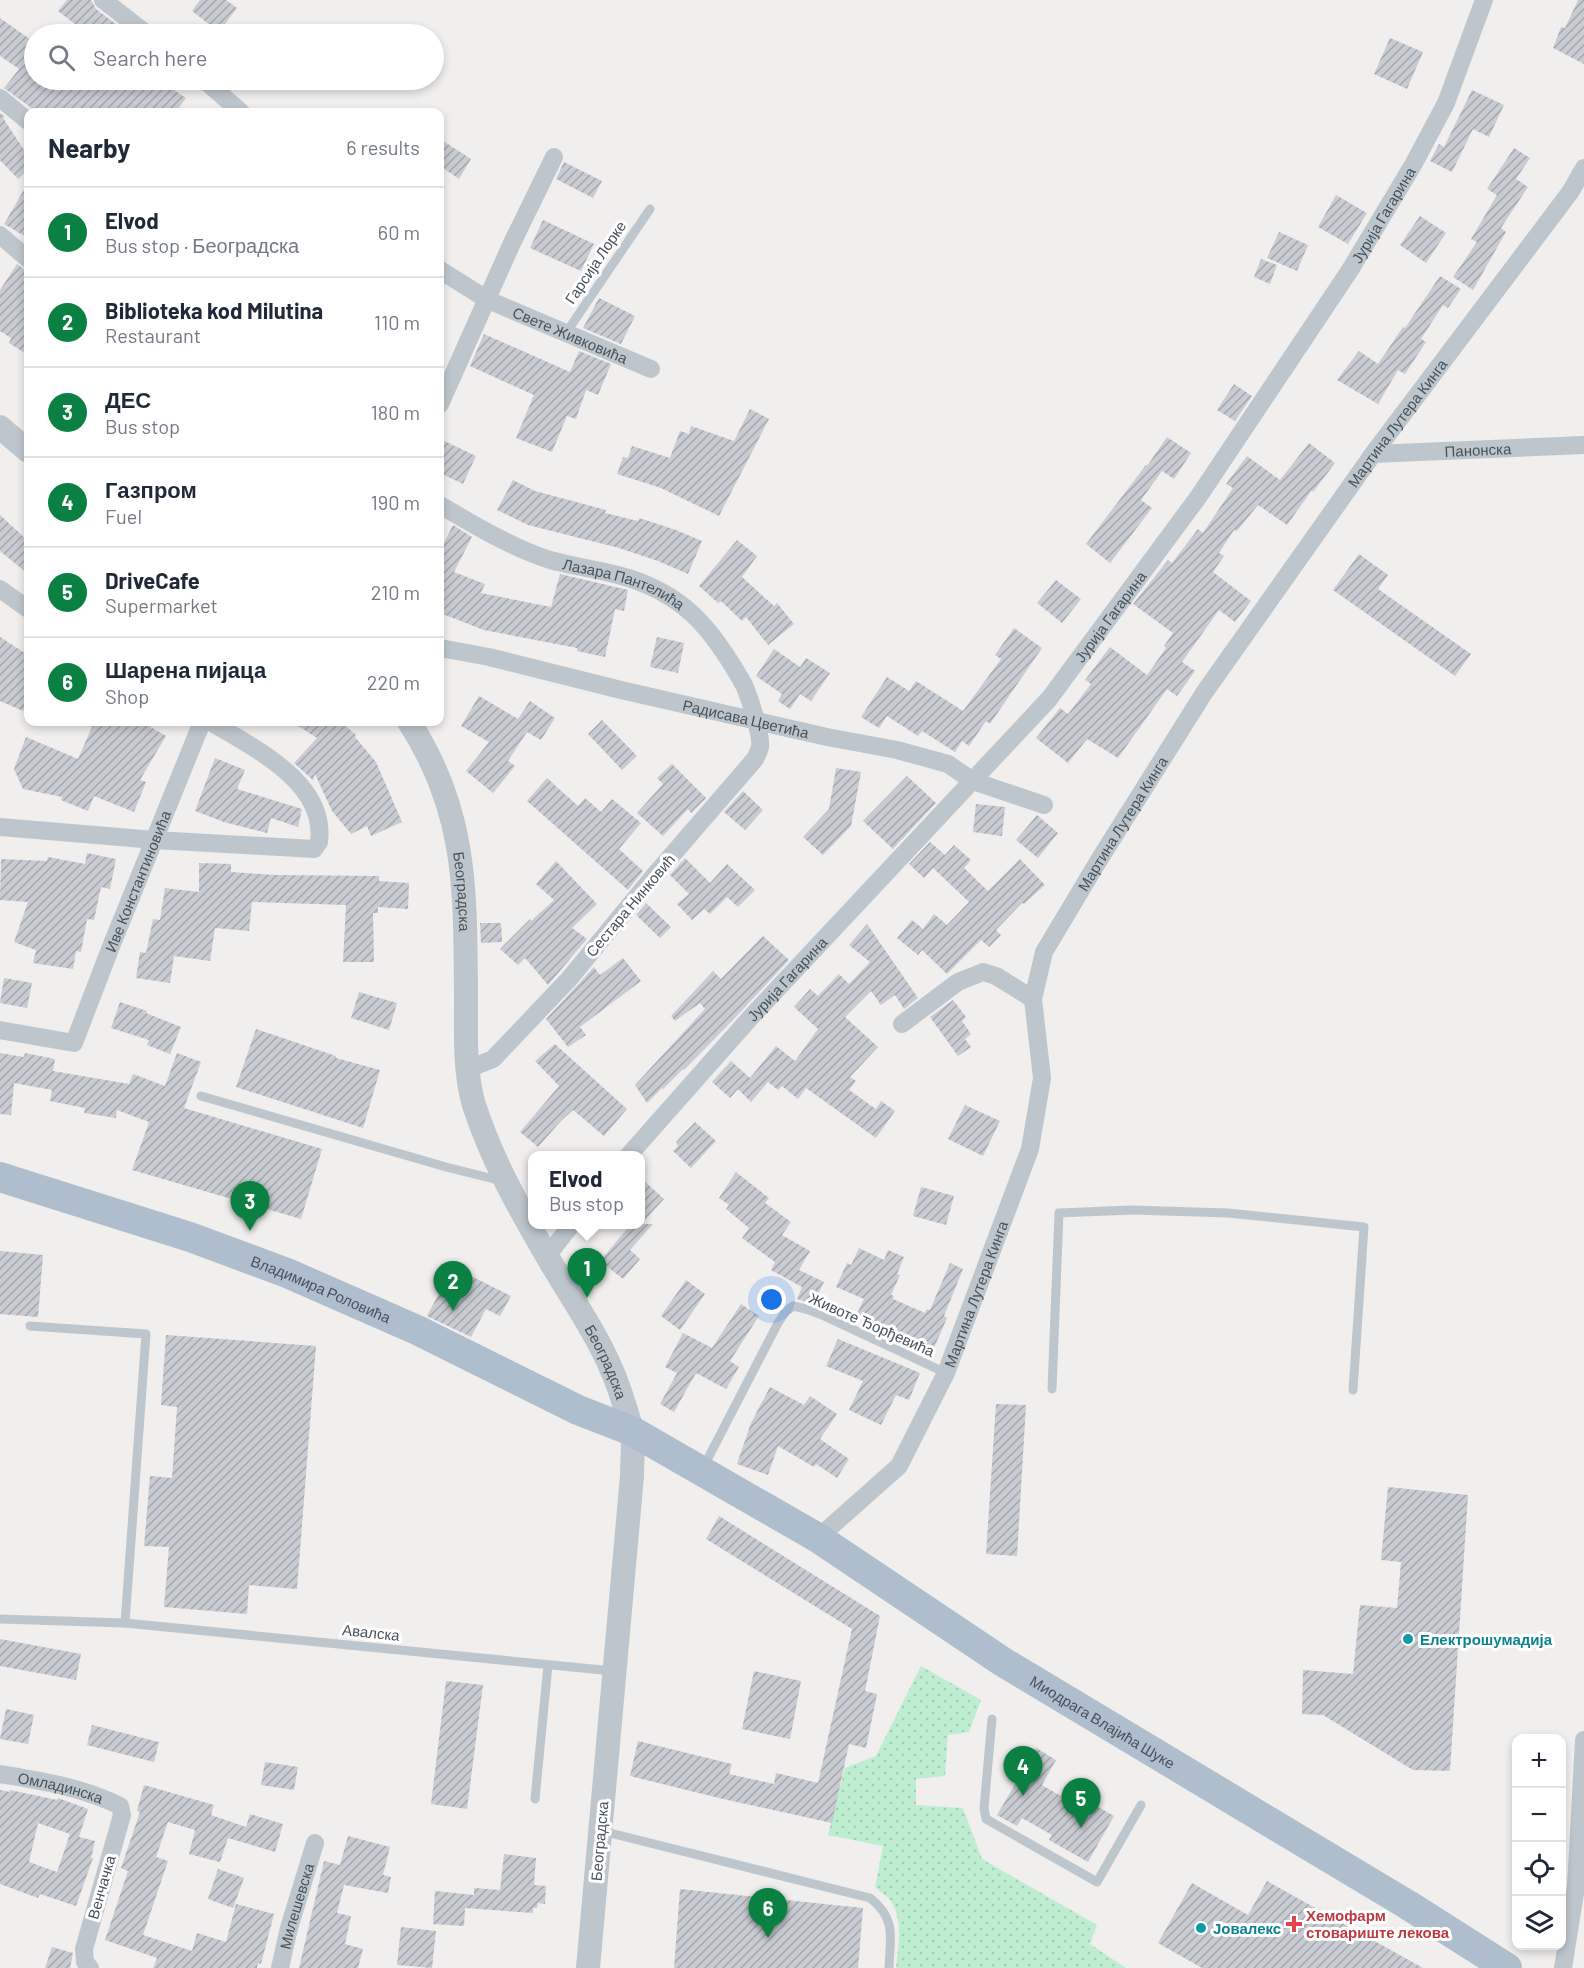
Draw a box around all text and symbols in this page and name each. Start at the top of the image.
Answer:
search box [24,24,444,90]
icon: search [45,41,78,74]
text: Search here [93,44,207,70]
text: Nearby [48,132,130,163]
text: 6 results [346,135,420,159]
street label: Јурија Гагарина [1347,163,1419,266]
text: Elvod [105,207,159,233]
street label: Гарсија Лорке [561,217,629,307]
text: 1 [64,220,71,244]
text: 60 m [378,220,420,244]
text: Bus stop · Београдска [105,233,299,257]
text: Biblioteka kod Milutina [105,297,323,323]
street label: Свете Живковића [510,303,631,367]
text: 2 [62,310,73,334]
text: 110 m [374,310,420,334]
text: Restaurant [105,323,201,347]
street label: Мартина Лутера Кинга [1344,355,1451,491]
text: ДЕС [105,386,151,412]
text: 3 [62,400,73,424]
text: 180 m [371,400,420,424]
text: Bus stop [105,414,180,438]
street label: Панонска [1444,439,1512,460]
text: Газпром [105,476,197,502]
text: 4 [61,490,74,514]
text: 190 m [371,490,420,514]
text: Fuel [105,504,142,528]
street label: Лазара Пантелића [561,554,689,614]
text: DriveCafe [105,567,200,593]
street label: Јурија Гагарина [1070,567,1150,666]
text: 5 [62,580,73,604]
text: 210 m [371,580,420,604]
text: Supermarket [105,593,218,617]
text: Шарена пијаца [105,656,266,682]
text: 6 [62,670,73,694]
text: 220 m [367,670,420,694]
text: Shop [105,684,149,708]
street label: Радисава Цветића [681,695,811,742]
street label: Мартина Лутера Кинга [1074,752,1171,894]
street label: Иве Константиновића [101,807,174,955]
street label: Београдска [450,850,474,932]
street label: Сестара Нинковић [582,850,678,960]
street label: Јурија Гагарина [743,932,831,1025]
popup [528,1151,645,1229]
text: Elvod [549,1165,603,1191]
pin: 3 [230,1182,270,1231]
text: Bus stop [549,1191,624,1215]
street label: Мартина Лутера Кинга [940,1218,1012,1370]
pin: 1 [568,1248,606,1298]
street label: Владимира Роловића [248,1251,394,1327]
pin: 2 [434,1262,472,1311]
your location [757,1285,786,1314]
street label: Животе Ђорђевића [806,1288,938,1360]
street label: Београдска [581,1321,631,1402]
street label: Авалска [341,1620,401,1644]
place label: Електрошумадија [1420,1630,1553,1648]
marker: Електрошумадија [1401,1632,1415,1646]
street label: Миодрага Влајића Шуке [1027,1671,1178,1772]
map controls [1512,1734,1566,1950]
button: + [1512,1734,1566,1788]
pin: 4 [1004,1746,1042,1796]
street label: Омладинска [17,1768,106,1807]
pin: 5 [1062,1778,1100,1828]
button: − [1512,1788,1566,1842]
street label: Београдска [587,1800,612,1882]
button: locate [1512,1842,1566,1896]
street label: Венчачка [83,1852,119,1921]
street label: Милешевска [276,1860,318,1951]
pin: 6 [748,1888,788,1938]
button: layers [1512,1896,1566,1950]
place label: Хемофарм стовариште лекова [1306,1906,1450,1941]
marker: Хемофарм стовариште лекова [1287,1917,1301,1931]
place label: Јовалекс [1213,1919,1281,1937]
marker: Јовалекс [1194,1921,1208,1935]

